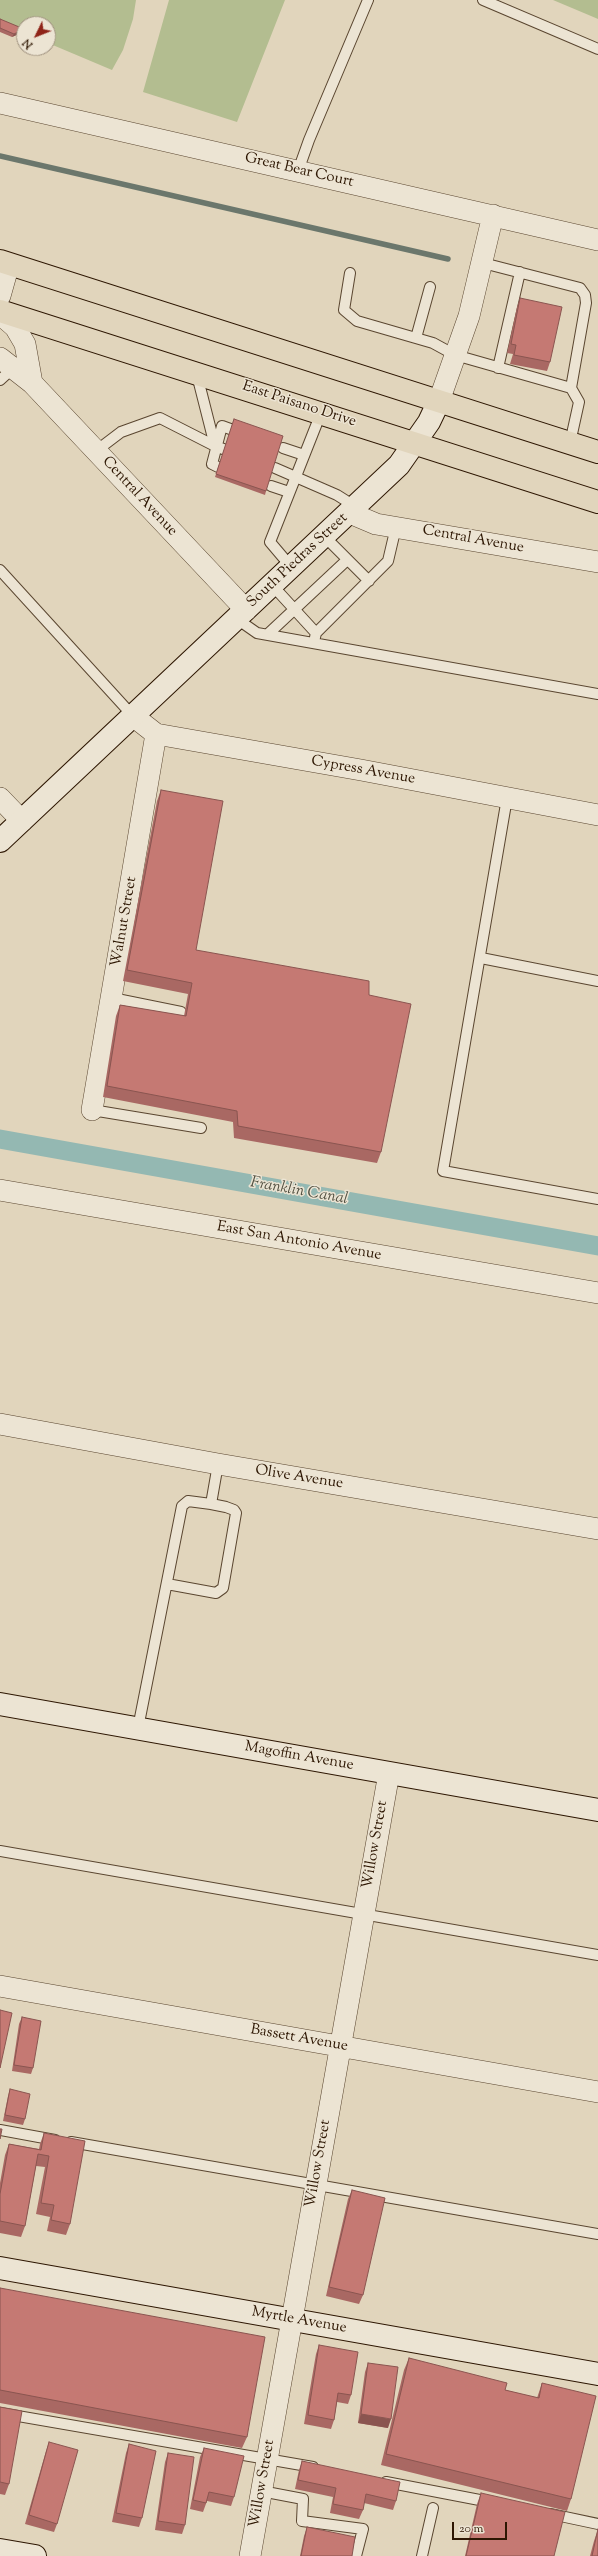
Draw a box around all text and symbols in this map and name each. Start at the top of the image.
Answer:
north arrow [16,16,56,56]
text: N [19,35,37,52]
street label: Great Bear Court [243,150,355,192]
street label: East Paisano Drive [240,378,358,432]
street label: Central Avenue [97,453,181,541]
street label: South Piedras Street [244,510,352,612]
street label: Central Avenue [421,522,525,558]
street label: Cypress Avenue [310,753,416,789]
street label: Walnut Street [108,875,142,969]
water label: Franklin Canal [249,1174,349,1210]
street label: East San Antonio Avenue [215,1219,383,1265]
street label: Olive Avenue [254,1462,344,1494]
street label: Magoffin Avenue [243,1739,355,1775]
street label: Willow Street [359,1800,393,1890]
street label: Bassett Avenue [249,2022,349,2056]
street label: Willow Street [302,2119,336,2209]
street label: Myrtle Avenue [250,2304,348,2338]
street label: Willow Street [246,2439,280,2529]
scale bar [454,2514,509,2540]
text: 20 m [459,2520,483,2538]

